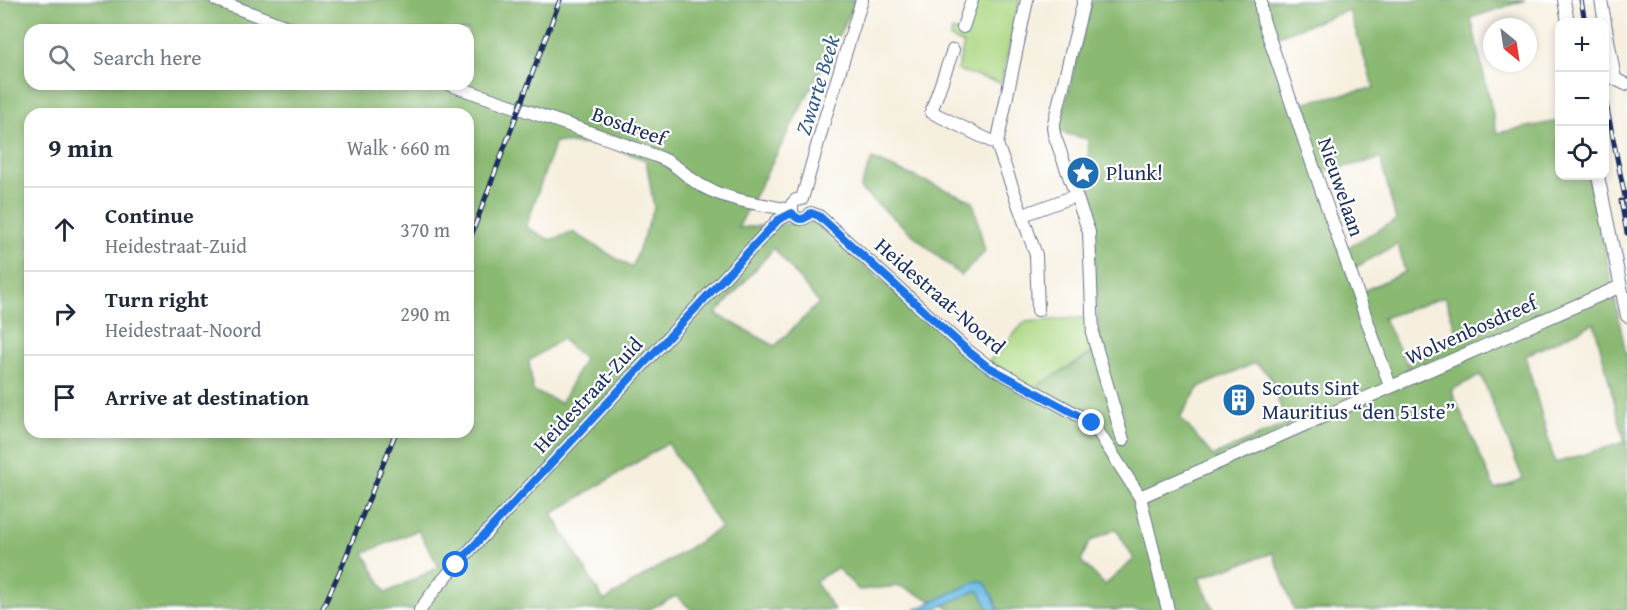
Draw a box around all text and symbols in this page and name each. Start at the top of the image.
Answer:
north arrow [1483,18,1537,72]
map controls [1555,18,1609,180]
button: + [1555,18,1609,72]
search box [24,24,474,90]
water label: Zwarte Beek [787,30,848,139]
icon: search [45,41,78,74]
text: Search here [93,41,202,73]
button: − [1555,72,1609,126]
street label: Bosdreef [588,98,673,154]
button: locate [1555,126,1609,180]
text: 9 min [48,128,113,167]
text: Walk · 660 m [347,133,450,162]
street label: Nieuwelaan [1310,133,1373,241]
place icon: Plunk! [1065,155,1101,191]
place label: Plunk! [1106,157,1163,188]
text: Continue [105,199,194,231]
icon: ahead [48,213,81,246]
text: 370 m [400,215,450,244]
street label: Heidestraat-Noord [868,230,1013,362]
text: Heidestraat-Zuid [105,231,247,260]
text: Turn right [105,283,208,315]
street label: Wolvenbosdreef [1400,286,1544,372]
icon: right [48,297,81,330]
text: 290 m [400,299,450,328]
text: Heidestraat-Noord [105,315,261,344]
street label: Heidestraat-Zuid [525,329,650,460]
place label: Scouts Sint Mauritius “den 51ste” [1262,372,1455,427]
icon: arrive [48,381,81,414]
text: Arrive at destination [105,381,309,413]
building icon: Scouts Sint Mauritius “den 51ste” [1221,382,1257,418]
route end [1078,409,1104,435]
route start [442,551,468,577]

